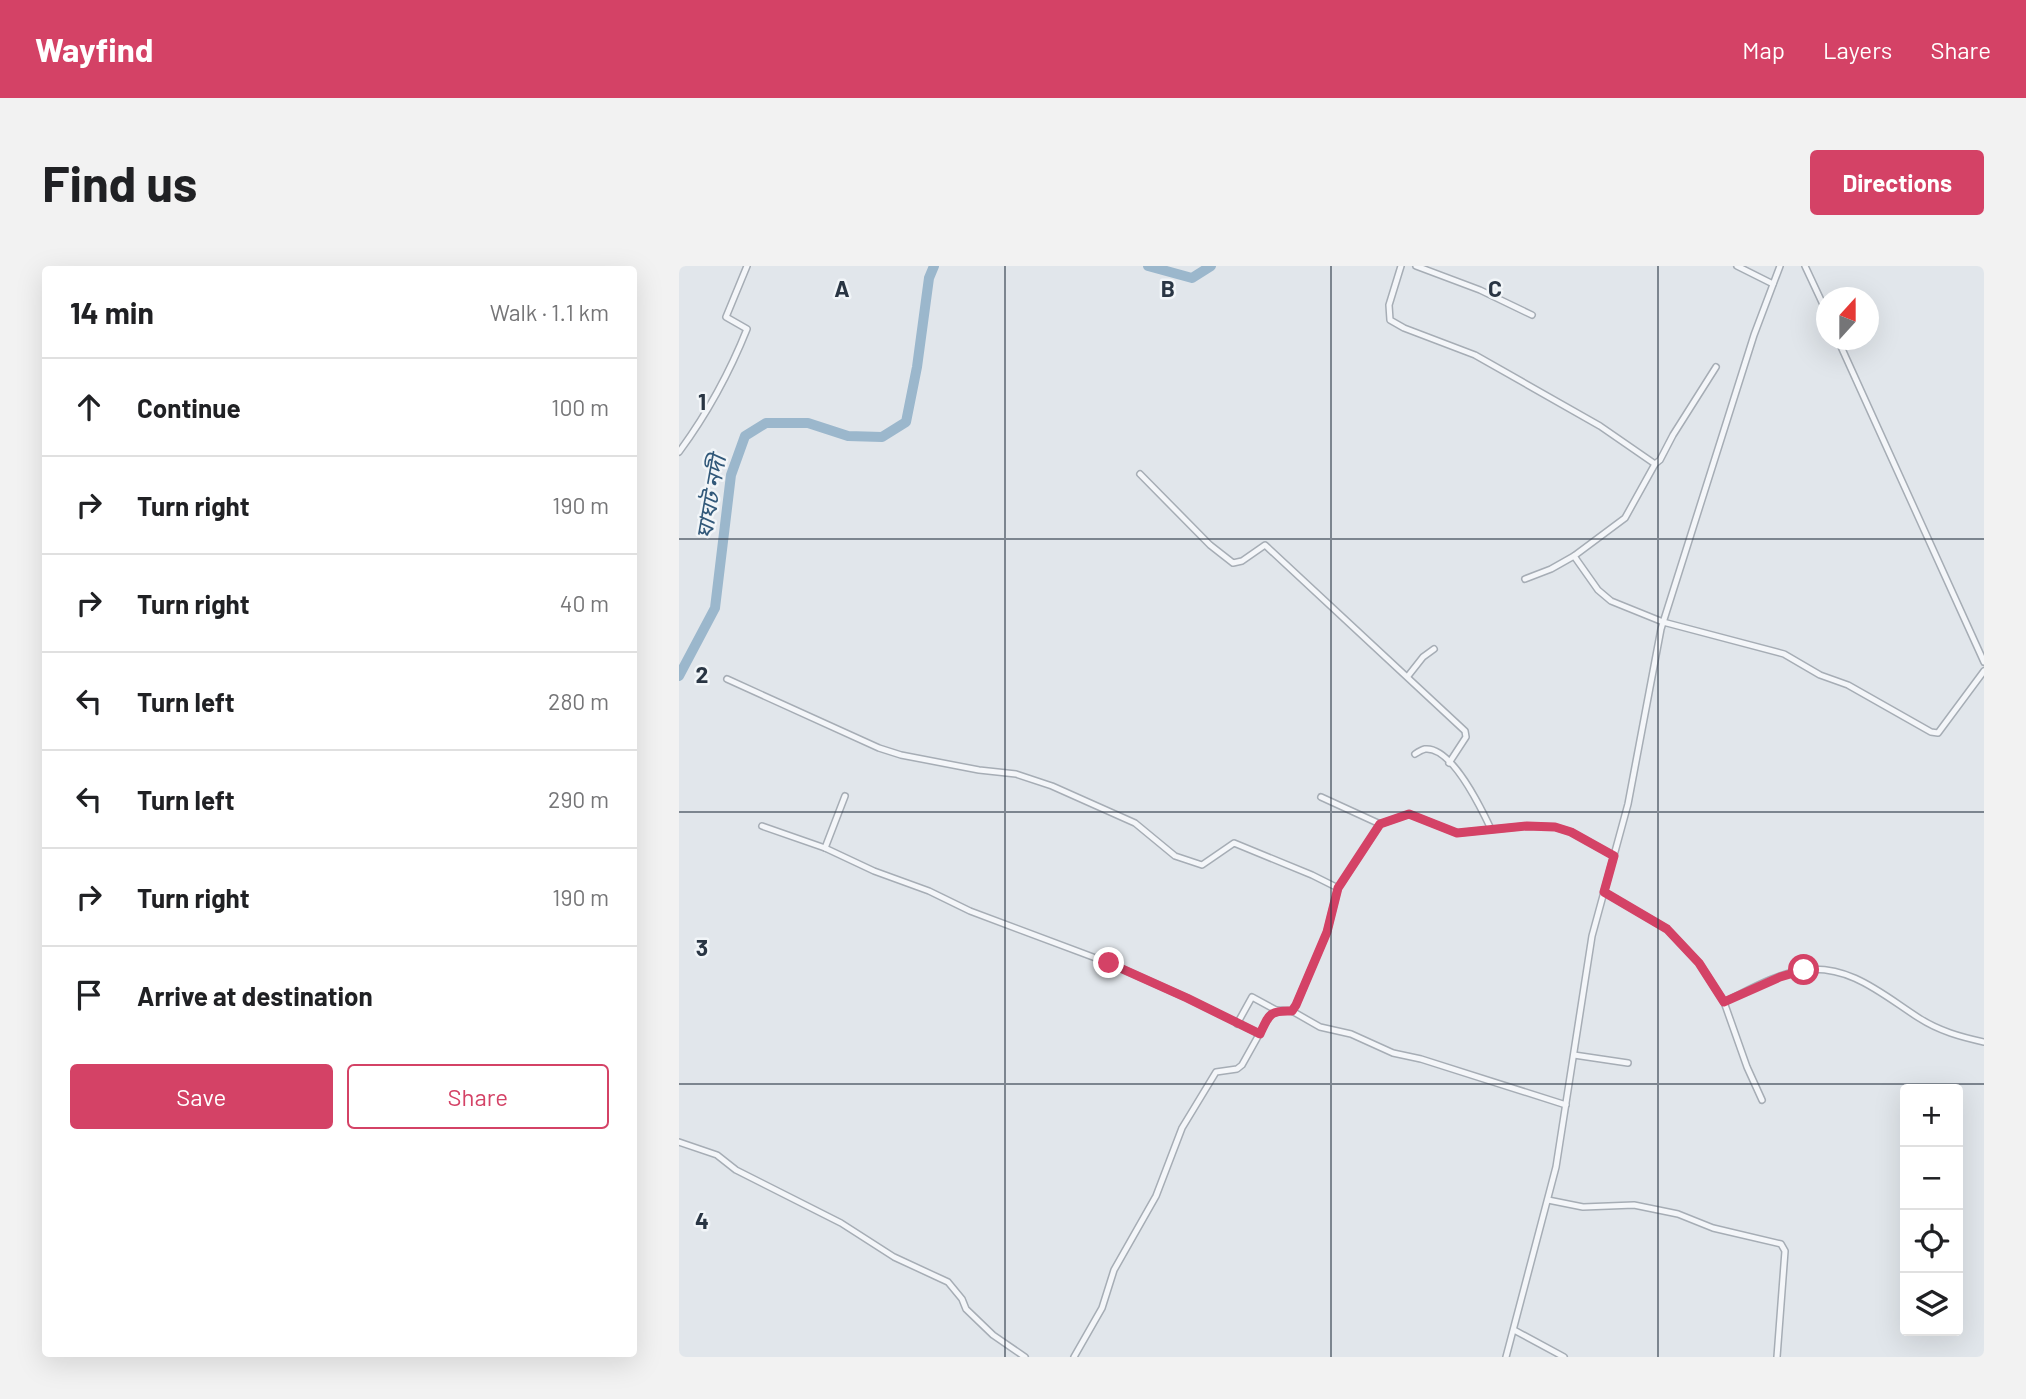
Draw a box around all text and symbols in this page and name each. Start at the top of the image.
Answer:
text: Wayfind [35,29,153,69]
text: Map [1742,35,1785,64]
text: Layers [1823,35,1892,64]
text: Share [1930,35,1991,64]
button: Directions [1810,150,1984,215]
text: Find us [42,153,197,212]
text: A [834,274,850,302]
text: B [1161,274,1175,302]
text: C [1488,274,1502,302]
north arrow [1816,287,1879,350]
text: 14 min [70,294,154,330]
text: Walk · 1.1 km [490,298,609,326]
text: 1 [698,387,706,415]
icon: ahead [70,388,108,426]
text: Continue [137,392,241,423]
text: 100 m [551,393,609,421]
water label: ঘাঘট নদী [689,449,732,541]
icon: right [70,486,108,524]
text: Turn right [137,490,250,521]
text: 190 m [552,491,609,519]
icon: right [70,584,108,622]
text: Turn right [137,588,250,619]
text: 40 m [560,589,609,617]
text: 2 [696,660,708,688]
icon: left [70,682,108,720]
text: Turn left [137,686,235,717]
text: 280 m [548,687,609,715]
icon: left [70,780,108,818]
text: Turn left [137,784,235,815]
text: 290 m [548,785,609,813]
icon: right [70,878,108,916]
text: Turn right [137,882,250,913]
text: 190 m [552,883,609,911]
text: 3 [696,933,708,961]
route end [1093,947,1124,978]
route start [1788,954,1819,985]
icon: arrive [70,976,108,1014]
text: Arrive at destination [137,980,373,1011]
button: Save [70,1064,333,1129]
button: Share [347,1064,609,1129]
map controls [1900,1084,1963,1336]
button: + [1900,1084,1963,1147]
button: − [1900,1147,1963,1210]
text: 4 [695,1206,709,1234]
button: locate [1900,1210,1963,1273]
button: layers [1900,1273,1963,1336]

